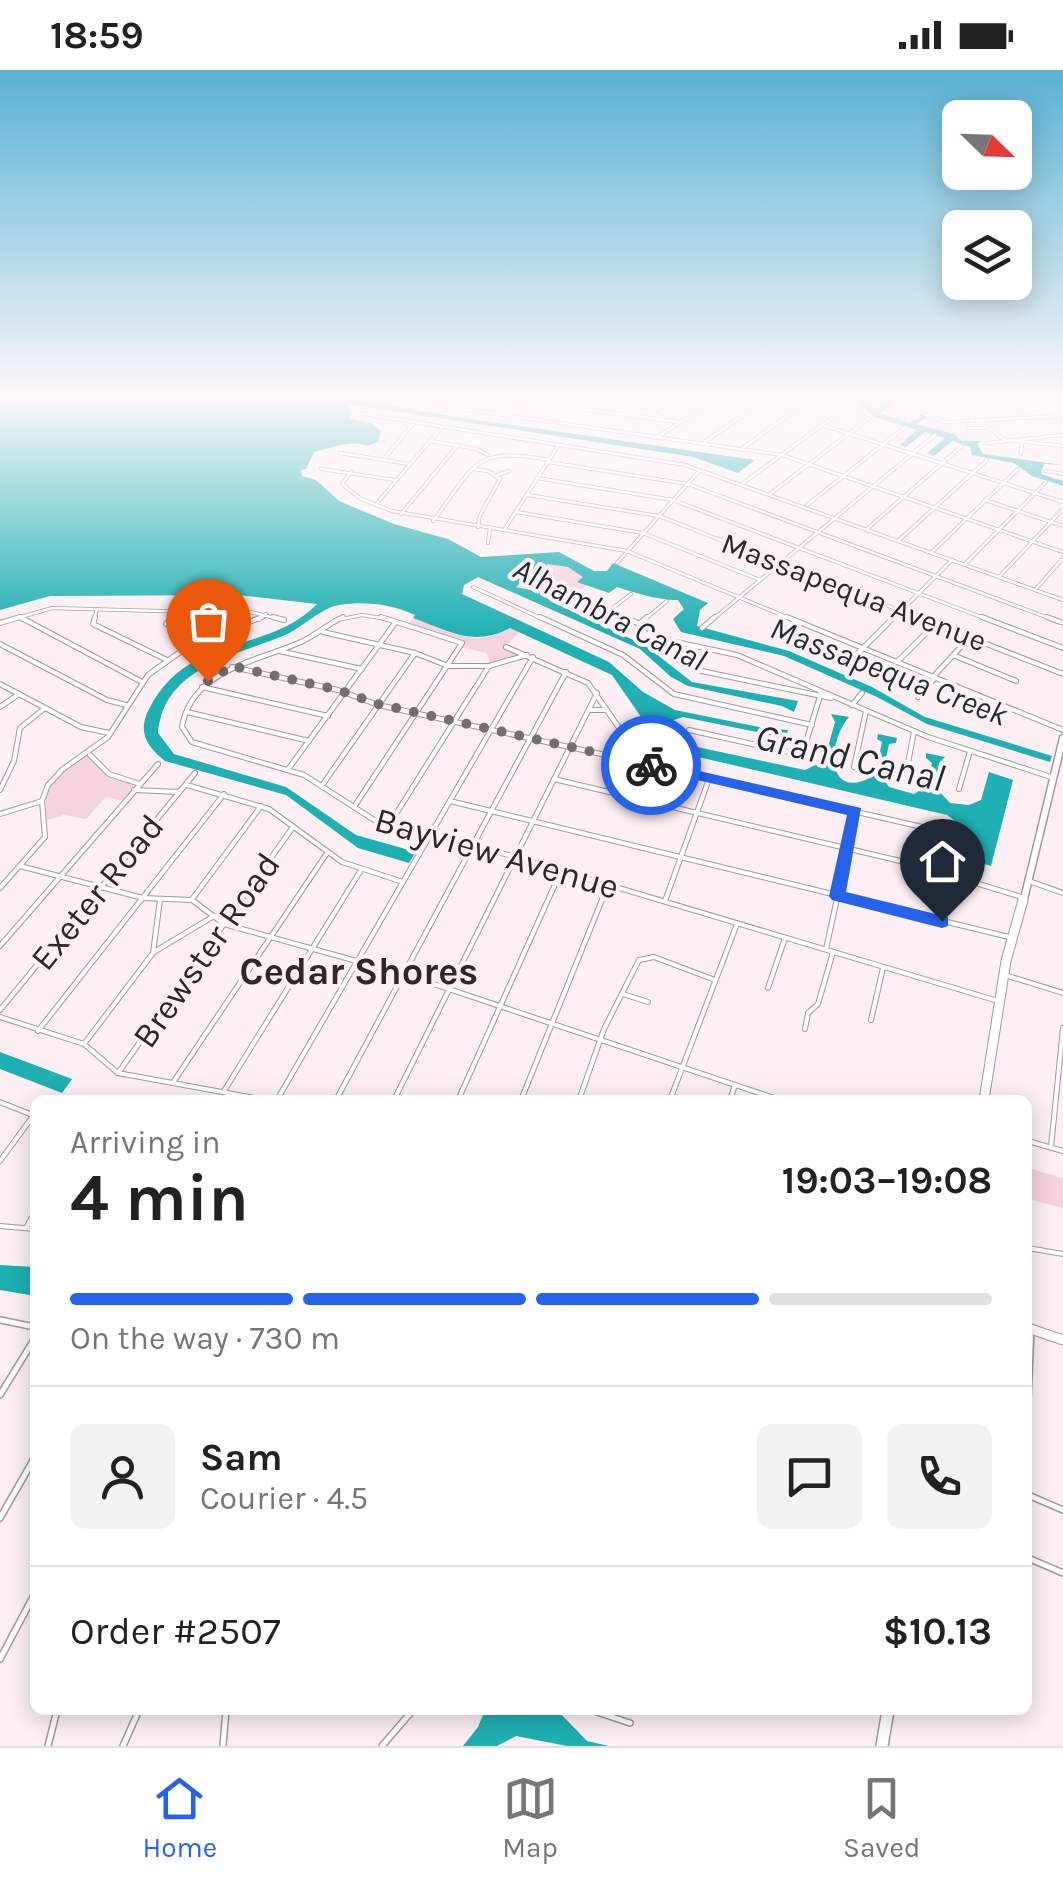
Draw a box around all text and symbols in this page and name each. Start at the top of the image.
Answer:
text: 18:59 [50,13,144,58]
north arrow [942,100,1032,190]
map controls [942,100,1032,300]
button: layers [942,210,1032,300]
street label: Massapequa Avenue [716,525,992,659]
water label: Alhambra Canal [507,550,712,679]
pin [166,579,251,682]
icon: bag [181,594,236,649]
water label: Massapequa Creek [765,609,1013,734]
water label: Grand Canal [751,714,949,801]
courier [601,715,701,815]
icon: bike [624,738,679,793]
street label: Bayview Avenue [370,799,624,908]
street label: Exeter Road [22,806,173,978]
pin [900,819,985,922]
icon: home [915,834,970,889]
street label: Brewster Road [124,845,289,1056]
district label: Cedar Shores [240,949,478,994]
text: Arriving in [70,1124,221,1161]
text: 19:03–19:08 [782,1158,992,1203]
text: 4 min [70,1160,249,1236]
text: On the way · 730 m [70,1320,340,1357]
button: person [70,1424,175,1529]
button: chat [757,1424,862,1529]
button: phone [887,1424,992,1529]
text: Sam [200,1435,283,1480]
text: Courier · 4.5 [200,1480,368,1517]
text: Order #2507 [70,1609,281,1654]
text: $10.13 [883,1609,992,1654]
tab: Home [143,1771,217,1864]
tab: Map [502,1771,558,1864]
tab: Saved [843,1771,920,1864]

